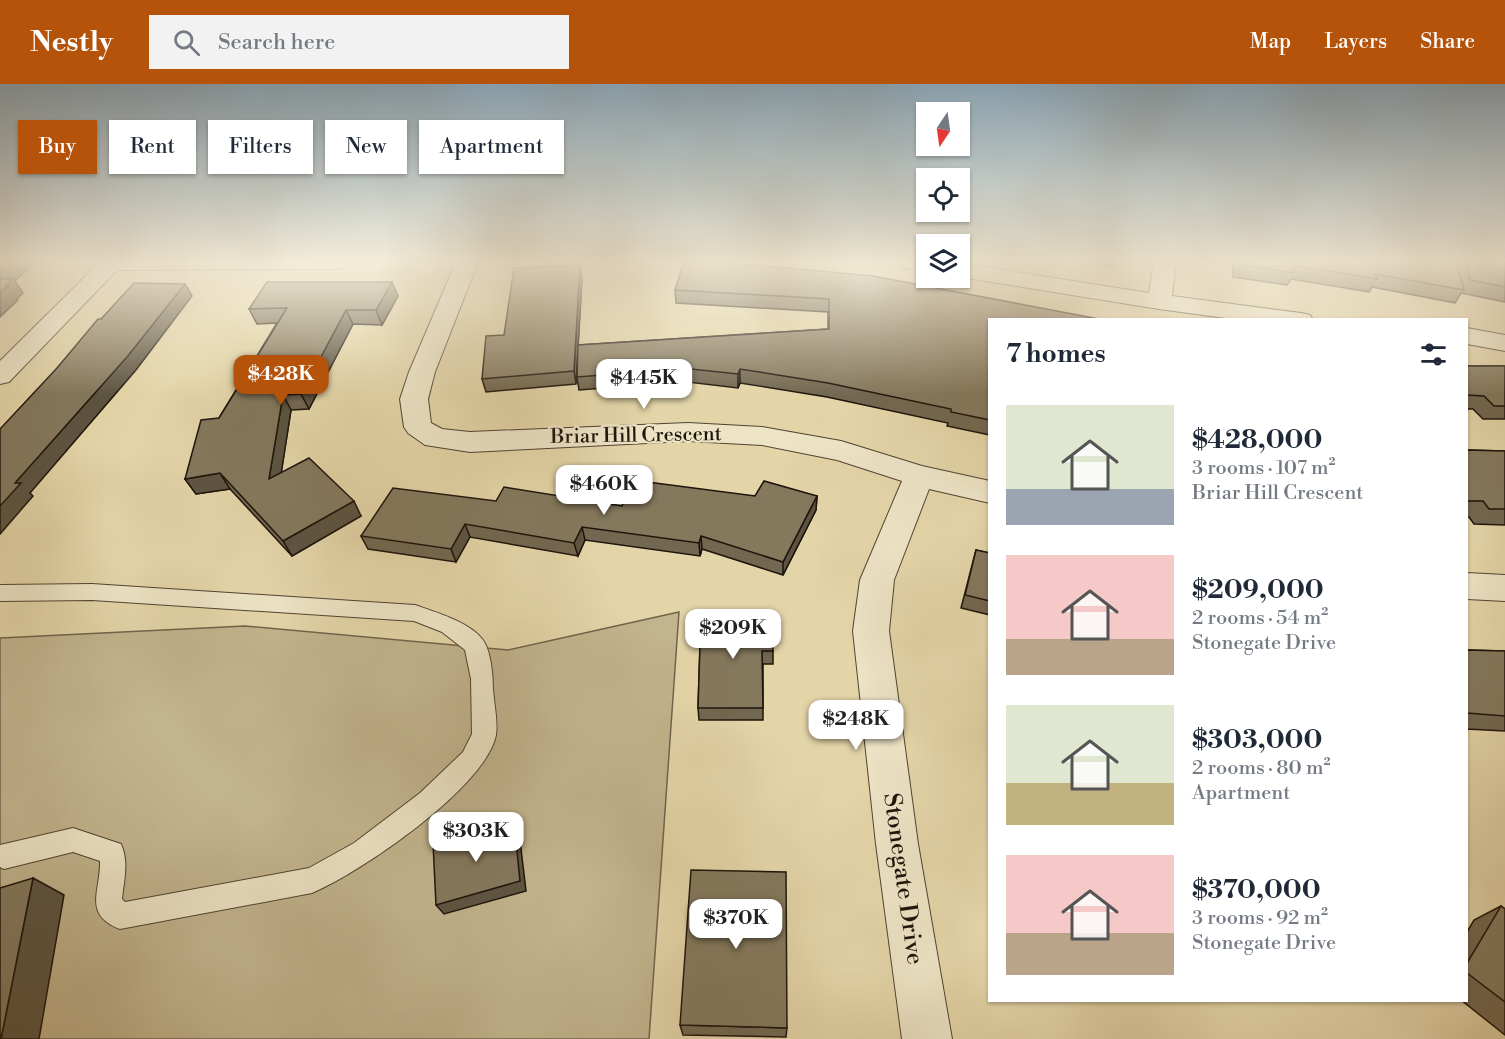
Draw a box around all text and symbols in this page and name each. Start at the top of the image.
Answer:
search box [149,15,569,69]
text: Nestly [30,25,113,60]
icon: search [170,26,203,59]
text: Search here [218,29,335,56]
text: Map [1250,29,1291,55]
text: Layers [1324,29,1387,55]
text: Share [1420,29,1475,55]
north arrow [916,102,970,156]
map controls [916,102,970,288]
chip: Buy [18,120,97,174]
chip: Rent [109,120,196,174]
chip: Filters [208,120,313,174]
chip: New [325,120,407,174]
chip: Apartment [419,120,564,174]
button: locate [916,168,970,222]
button: layers [916,234,970,288]
text: 7 homes [1006,338,1106,370]
icon: filters [1417,338,1450,371]
pin: $428K [239,355,323,406]
pin: $445K [602,359,686,410]
text: $428K [248,362,314,387]
text: $445K [610,366,678,391]
street label: Briar Hill Crescent [549,422,722,450]
text: $428,000 [1192,424,1322,456]
icon: home [1054,429,1126,501]
text: 3 rooms · 107 m² [1192,456,1336,481]
pin: $460K [562,465,646,516]
text: $460K [570,472,638,497]
text: Briar Hill Crescent [1192,481,1363,506]
text: $209,000 [1192,574,1324,606]
icon: home [1054,579,1126,651]
text: 2 rooms · 54 m² [1192,606,1328,631]
pin: $209K [691,609,775,660]
text: $209K [699,616,767,641]
text: Stonegate Drive [1192,631,1336,656]
pin: $248K [814,700,898,751]
text: $248K [823,707,889,732]
text: $303,000 [1192,724,1322,756]
icon: home [1054,729,1126,801]
text: 2 rooms · 80 m² [1192,756,1330,781]
text: Apartment [1192,781,1290,806]
street label: Stonegate Drive [876,791,930,967]
pin: $303K [434,812,518,863]
text: $303K [443,819,509,844]
text: $370,000 [1192,874,1321,906]
icon: home [1054,879,1126,951]
pin: $370K [694,899,778,950]
text: $370K [703,906,769,931]
text: 3 rooms · 92 m² [1192,906,1328,931]
text: Stonegate Drive [1192,931,1336,956]

